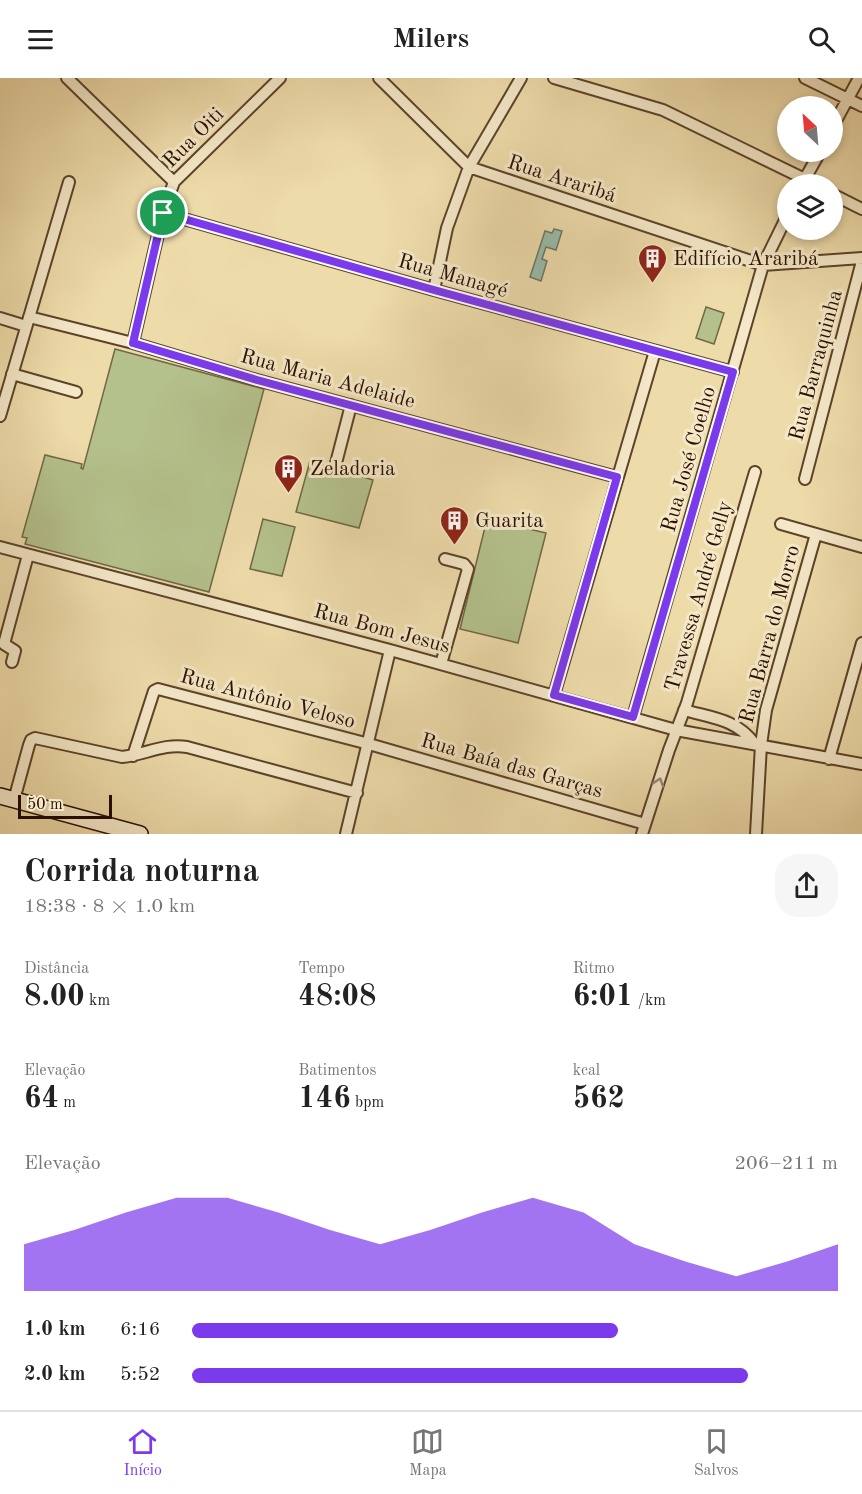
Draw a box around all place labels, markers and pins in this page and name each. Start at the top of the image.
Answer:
pin [137,187,188,238]
building icon: Edifício Araribá [636,242,668,284]
place label: Edifício Araribá [673,249,818,270]
building icon: Zeladoria [273,452,305,494]
place label: Zeladoria [310,459,395,480]
building icon: Guarita [438,504,470,546]
place label: Guarita [475,511,544,532]

